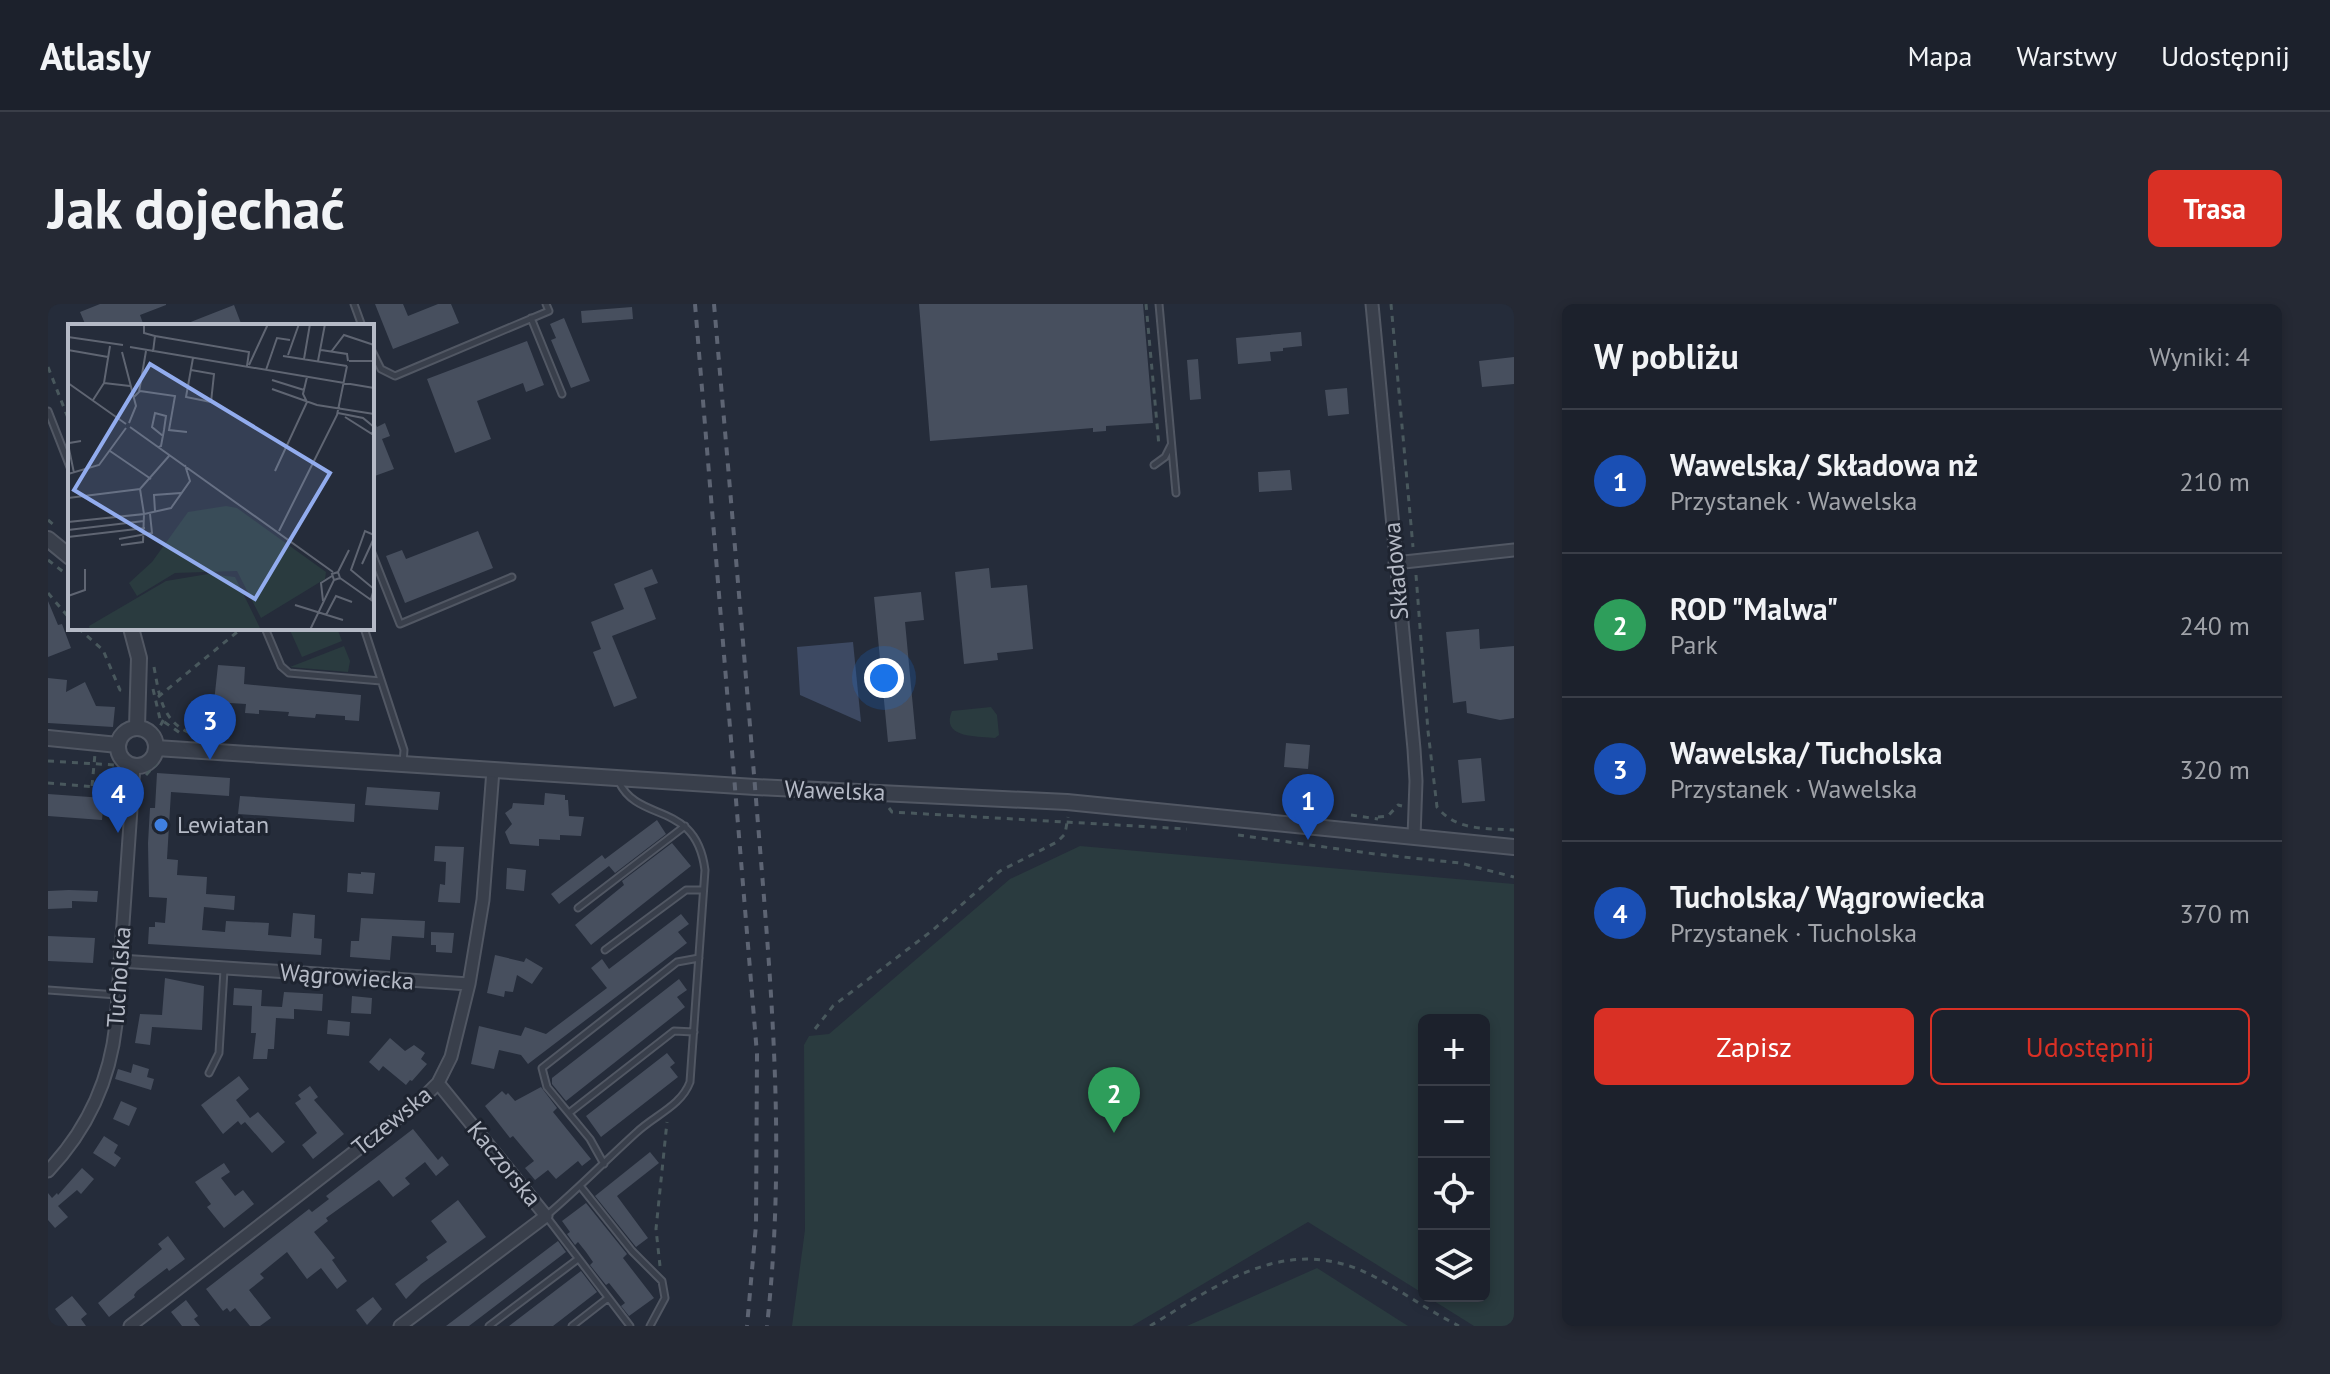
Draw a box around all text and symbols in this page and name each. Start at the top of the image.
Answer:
text: Atlasly [40,31,151,80]
text: Mapa [1907,37,1973,74]
text: Warstwy [2017,37,2117,74]
text: Udostępnij [2161,37,2290,74]
button: Trasa [2148,170,2282,247]
text: Jak dojechać [48,172,345,244]
inset map [68,324,374,630]
text: W pobliżu [1594,334,1739,378]
text: Wyniki: 4 [2149,340,2250,373]
text: Wawelska/ Składowa nż [1670,445,1978,484]
text: 1 [1613,465,1627,498]
text: 210 m [2179,465,2250,498]
text: Przystanek · Wawelska [1670,484,1917,517]
street label: Składowa [1376,521,1415,621]
text: ROD "Malwa" [1670,589,1838,628]
text: 2 [1613,609,1627,642]
text: 240 m [2179,609,2250,642]
text: Park [1670,628,1718,661]
your location [864,658,904,698]
pin: 3 [184,694,236,760]
text: Wawelska/ Tucholska [1670,733,1942,772]
text: 3 [1613,753,1627,786]
text: 320 m [2179,753,2250,786]
pin: 4 [92,767,144,833]
text: Przystanek · Wawelska [1670,772,1917,805]
street label: Wawelska [784,773,886,808]
pin: 1 [1282,774,1334,840]
place label: Lewiatan [177,809,269,840]
marker: Lewiatan [152,816,170,834]
text: Tucholska/ Wągrowiecka [1670,877,1985,916]
text: 4 [1613,897,1627,930]
text: 370 m [2179,897,2250,930]
text: Przystanek · Tucholska [1670,916,1917,949]
street label: Tucholska [100,925,137,1028]
street label: Wągrowiecka [279,956,415,997]
button: Zapisz [1594,1008,1914,1085]
button: Udostępnij [1930,1008,2250,1085]
map controls [1418,1014,1490,1302]
button: + [1418,1014,1490,1086]
pin: 2 [1088,1067,1140,1133]
street label: Tczewska [345,1079,438,1162]
button: − [1418,1086,1490,1158]
street label: Kaczorska [461,1115,548,1213]
button: locate [1418,1158,1490,1230]
button: layers [1418,1230,1490,1302]

